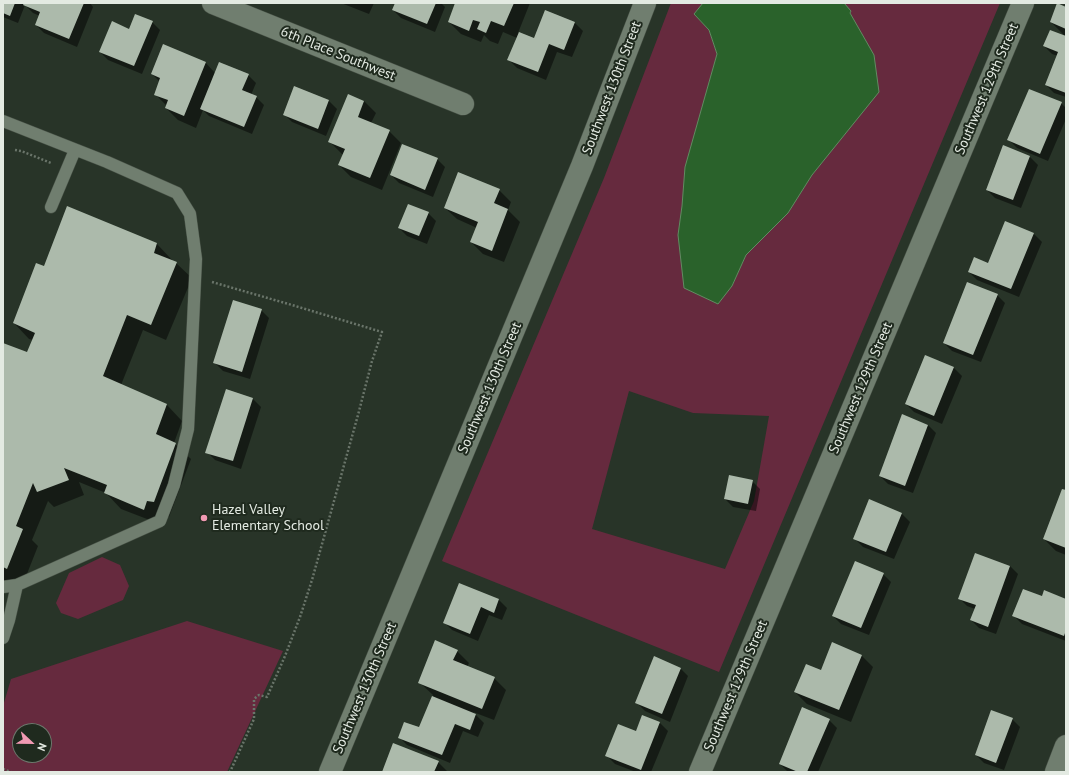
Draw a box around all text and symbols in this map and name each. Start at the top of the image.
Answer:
street label: Southwest 130th Street [579,19,645,157]
street label: Southwest 129th Street [952,21,1022,157]
street label: 6th Place Southwest [278,23,398,85]
street label: Southwest 130th Street [455,320,525,456]
street label: Southwest 129th Street [826,320,896,456]
place label: Hazel Valley Elementary School [212,502,324,534]
marker: Hazel Valley Elementary School [199,513,209,523]
street label: Southwest 129th Street [701,618,771,754]
street label: Southwest 130th Street [330,620,400,756]
north arrow [12,723,52,763]
text: N [34,741,50,753]

